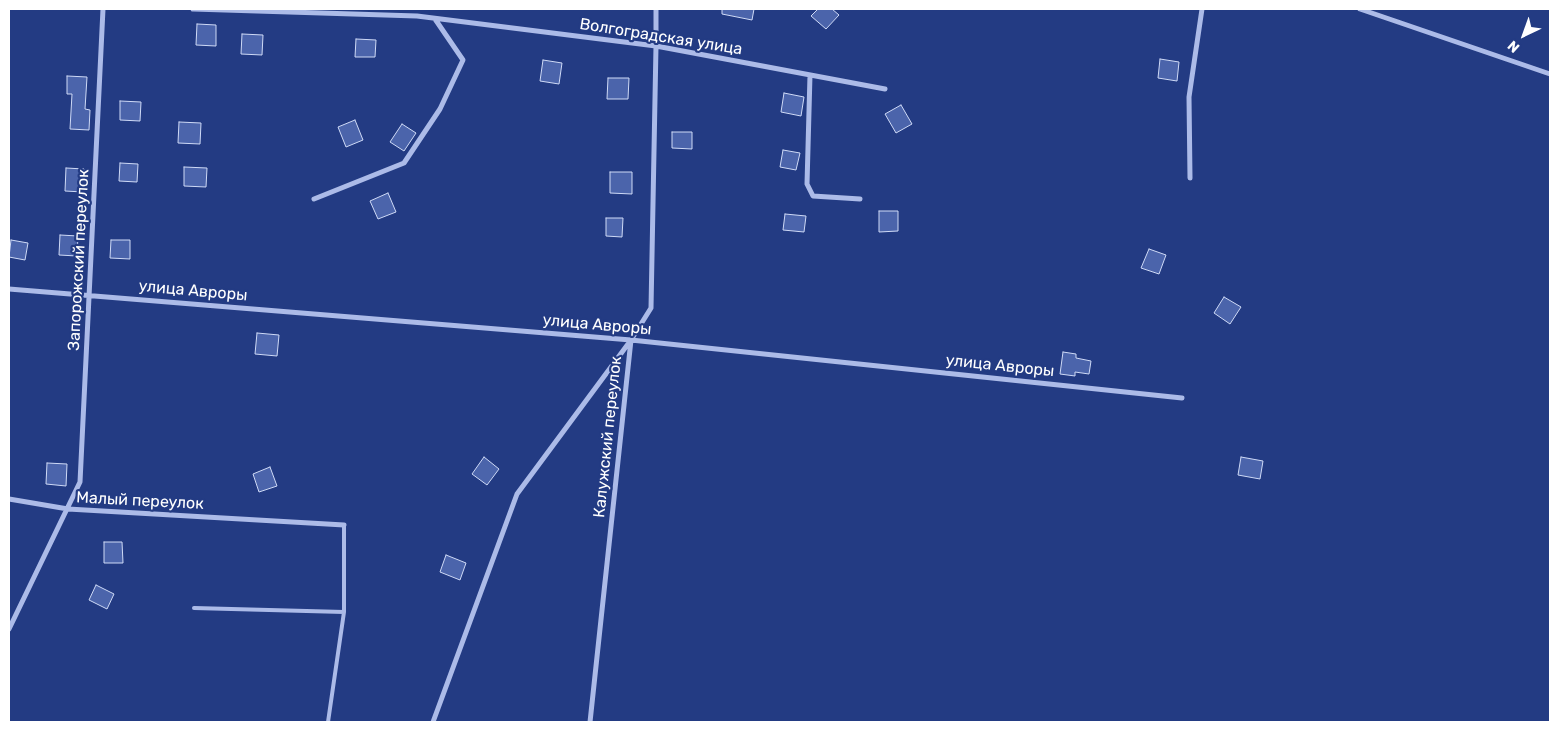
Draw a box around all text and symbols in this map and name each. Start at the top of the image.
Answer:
north arrow [1499,10,1549,60]
street label: Волгоградская улица [578,15,744,59]
text: N [1504,37,1523,56]
street label: Запорожский переулок [65,169,93,351]
street label: улица Авроры [138,277,248,305]
street label: улица Авроры [542,311,652,339]
street label: улица Авроры [945,351,1055,381]
street label: Калужский переулок [590,355,626,519]
street label: Малый переулок [76,488,204,514]

